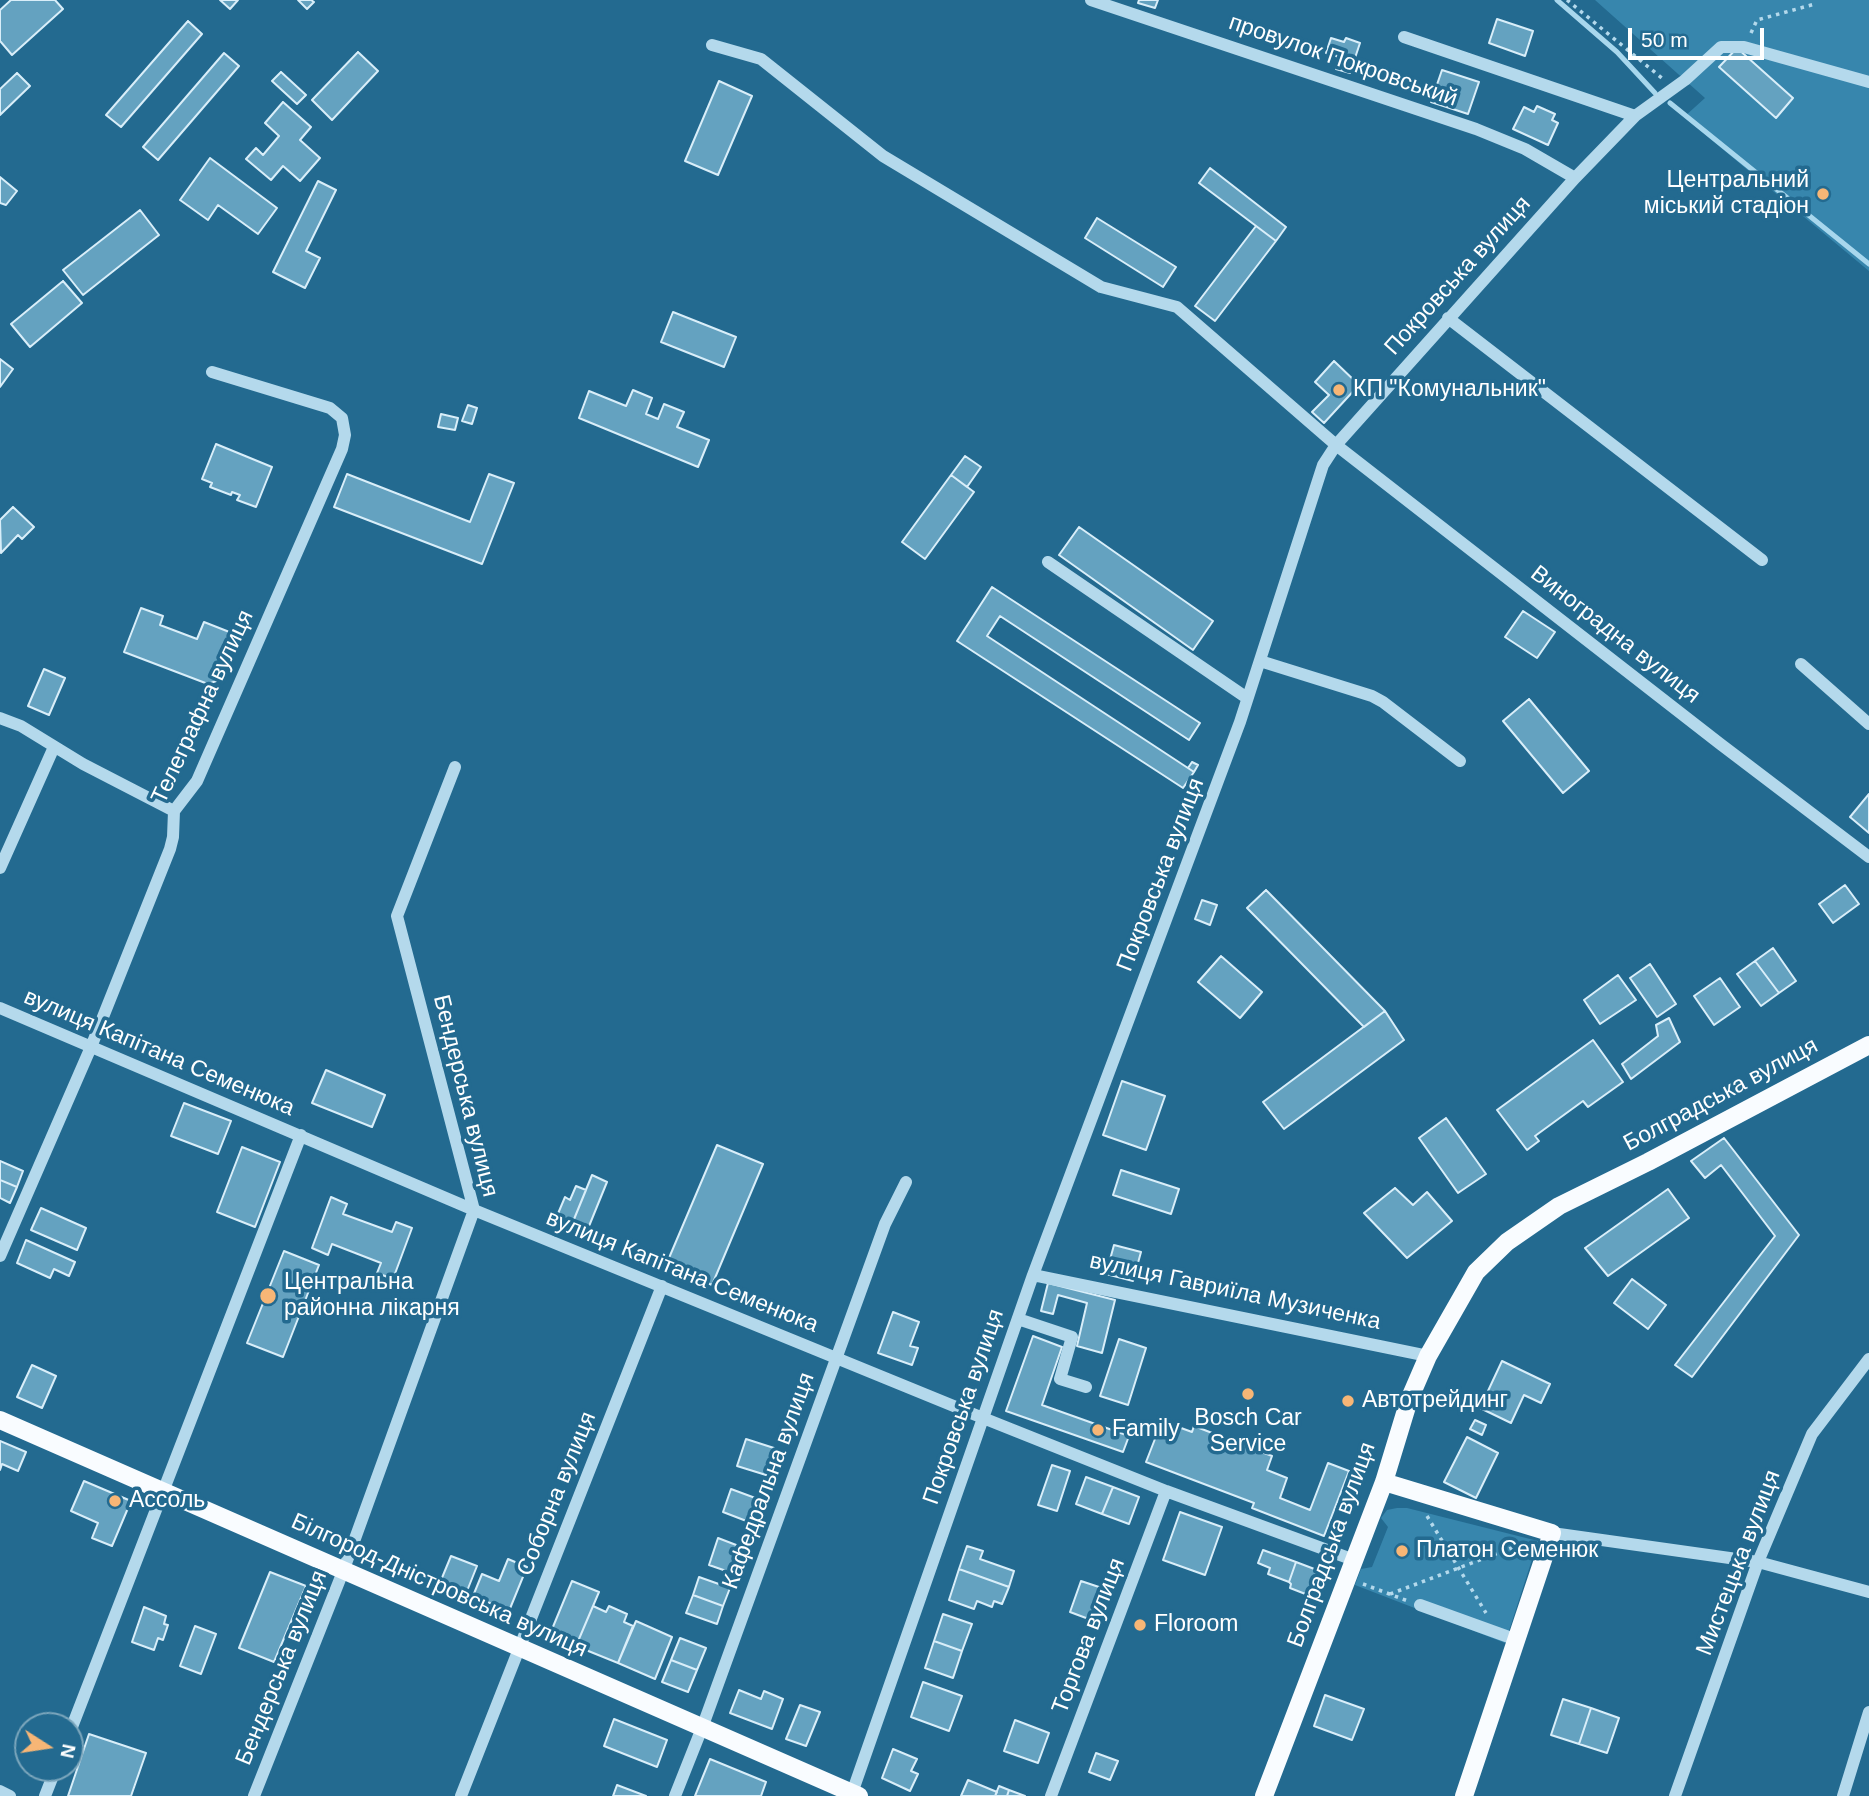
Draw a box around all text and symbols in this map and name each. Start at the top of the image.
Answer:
street label: провулок Покровський [1225,9,1461,113]
scale bar [1631,14,1768,58]
text: 50 m [1641,28,1688,51]
place label: Центральний міський стадіон [1644,167,1809,221]
marker: Центральний міський стадіон [1815,186,1831,202]
street label: Покровська вулиця [1379,191,1537,361]
place label: КП "Комунальник" [1353,376,1546,404]
marker: КП "Комунальник" [1331,382,1347,398]
street label: Виноградна вулиця [1525,560,1705,710]
street label: Телеграфна вулиця [146,606,260,808]
street label: Покровська вулиця [1111,774,1211,976]
street label: вулиця Капітана Семенюка [20,983,298,1123]
street label: Бендерська вулиця [427,992,503,1200]
street label: Болградська вулиця [1619,1032,1823,1158]
street label: вулиця Капітана Семенюка [542,1205,822,1339]
street label: вулиця Гавриїла Музиченка [1087,1248,1383,1336]
place label: Центральна районна лікарня [284,1269,460,1323]
marker: Центральна районна лікарня [258,1286,278,1306]
street label: Покровська вулиця [918,1306,1010,1508]
street label: Кафедральна вулиця [717,1369,821,1593]
marker: Bosch Car Service [1240,1386,1256,1402]
place label: Автотрейдинг [1362,1387,1508,1415]
marker: Автотрейдинг [1340,1393,1356,1409]
place label: Bosch Car Service [1194,1405,1302,1459]
street label: Соборна вулиця [511,1408,603,1580]
place label: Family [1112,1416,1180,1444]
marker: Family [1090,1422,1106,1438]
street label: Болградська вулиця [1282,1439,1382,1651]
street label: Мистецька вулиця [1691,1467,1787,1659]
place label: Ассоль [129,1487,205,1515]
marker: Ассоль [107,1493,123,1509]
street label: Білгород-Дністровська вулиця [287,1508,591,1664]
place label: Платон Семенюк [1416,1537,1598,1565]
marker: Платон Семенюк [1394,1543,1410,1559]
street label: Торгова вулиця [1047,1554,1131,1718]
street label: Бендерська вулиця [230,1567,334,1769]
place label: Floroom [1154,1611,1238,1639]
marker: Floroom [1132,1617,1148,1633]
north arrow [14,1712,84,1782]
text: N [56,1742,80,1760]

